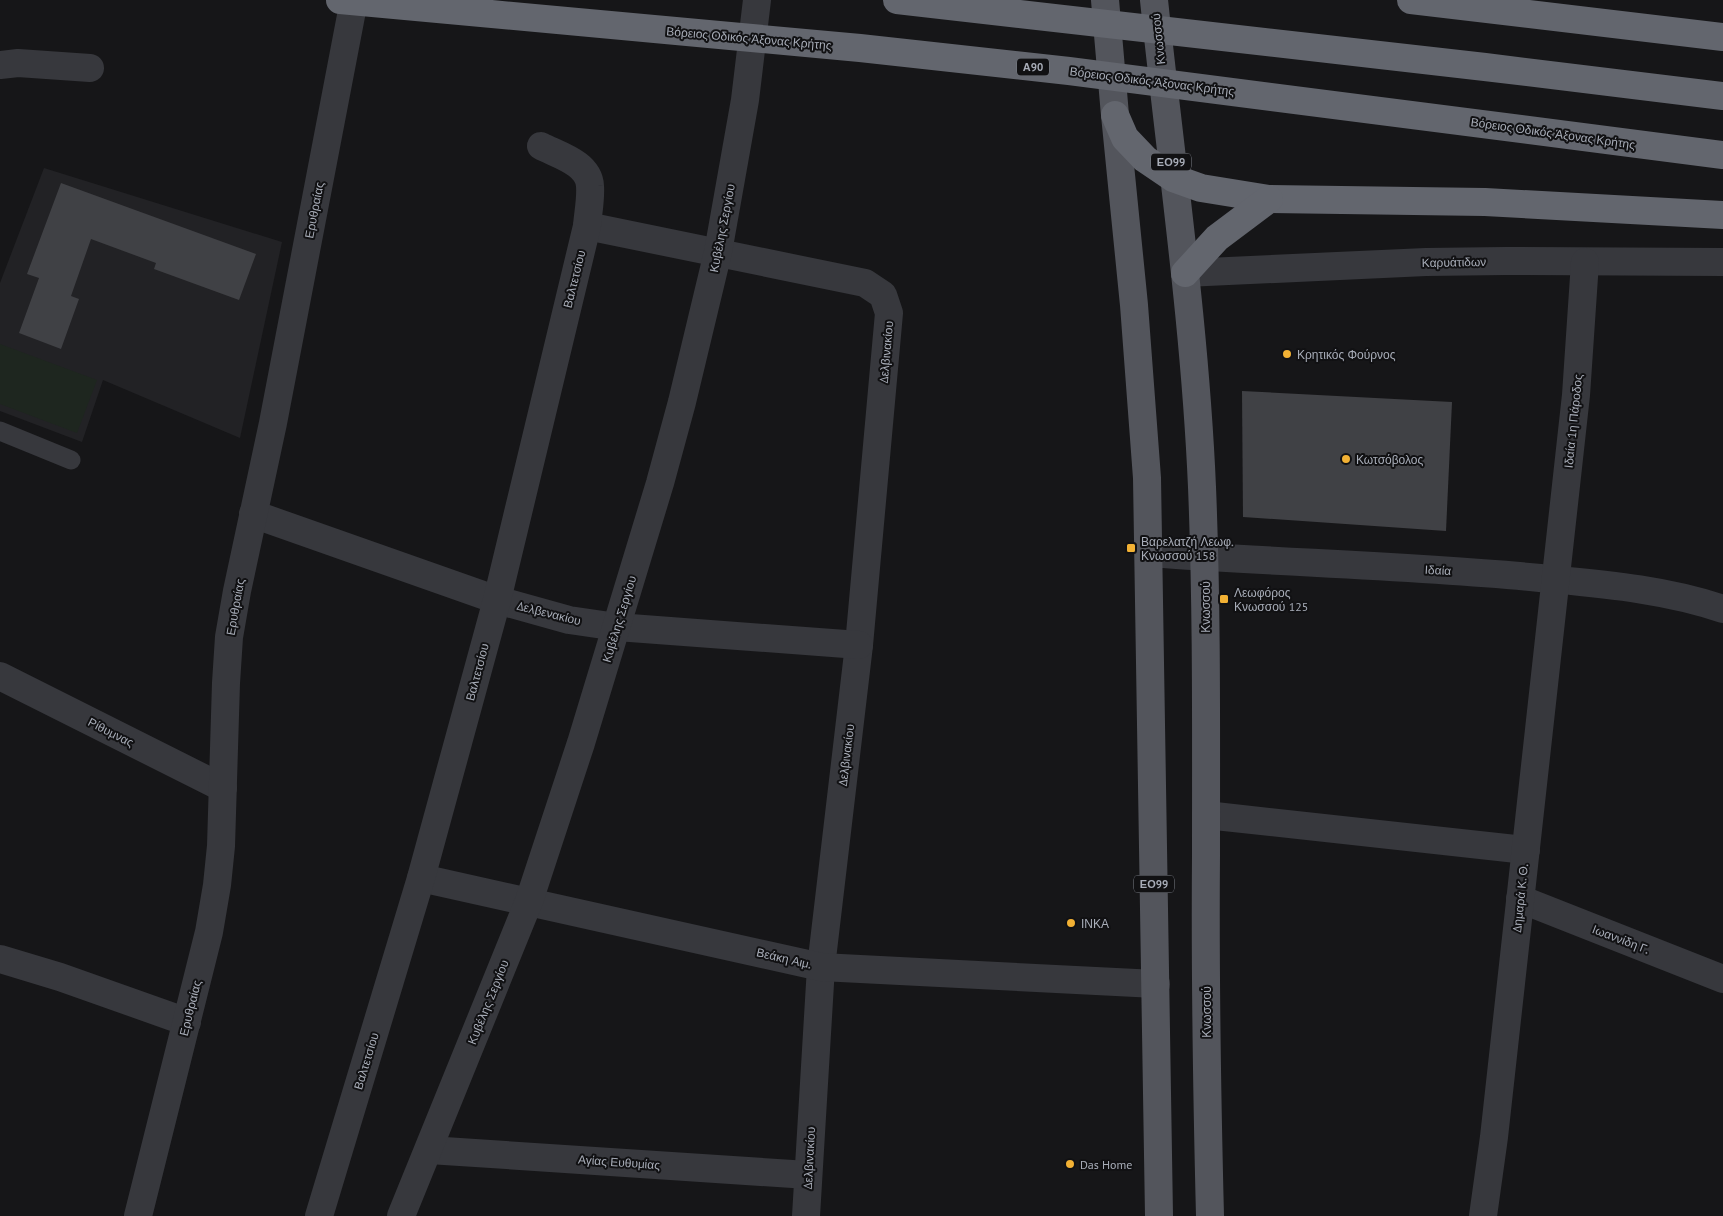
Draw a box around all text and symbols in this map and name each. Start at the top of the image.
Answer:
street label: Κνωσσού [1148,13,1168,65]
street label: Βόρειος Οδικός Άξονας Κρήτης [666,23,832,53]
road number: Α90 [1017,58,1049,76]
street label: Βόρειος Οδικός Άξονας Κρήτης [1069,63,1235,99]
street label: Βόρειος Οδικός Άξονας Κρήτης [1470,114,1636,152]
road number: ΕΟ99 [1151,154,1191,170]
street label: Ερυθραίας [301,180,327,240]
street label: Κυβέλης Σεργίου [706,182,738,274]
street label: Βαλτετσίου [560,249,588,309]
street label: Καρυάτιδων [1422,254,1486,270]
street label: Δελβινακίου [876,320,896,384]
place label: Κρητικός Φούρνος [1297,347,1396,362]
marker: Κρητικός Φούρνος [1281,348,1293,360]
street label: Ιδαία 1η Πάροδος [1561,373,1585,469]
place label: Κωτσόβολος [1356,452,1424,467]
marker: Κωτσόβολος [1340,453,1352,465]
place label: Βαρελατζή Λεωφ. Κνωσσού 158 [1141,534,1233,563]
marker: Βαρελατζή Λεωφ. Κνωσσού 158 [1125,542,1137,554]
street label: Ιδαία [1424,562,1452,578]
street label: Κυβέλης Σεργίου [599,574,639,664]
street label: Ερυθραίας [223,577,247,636]
street label: Κνωσσού [1198,581,1213,633]
place label: Λεωφόρος Κνωσσού 125 [1234,585,1308,614]
marker: Λεωφόρος Κνωσσού 125 [1218,593,1230,605]
street label: Δελβενακίου [516,598,582,628]
street label: Βαλτετσίου [462,642,492,702]
street label: Ρίθυμνας [86,714,137,750]
street label: Δελβινακίου [835,723,857,787]
street label: Δημαρά Κ. Θ. [1509,863,1531,933]
road number: ΕΟ99 [1134,876,1174,892]
place label: ΙΝΚΑ [1081,916,1109,931]
marker: ΙΝΚΑ [1065,917,1077,929]
street label: Ιωαννίδη Γ. [1590,921,1652,957]
street label: Βεάκη Αιμ. [755,944,813,972]
street label: Κυβέλης Σεργίου [464,957,512,1047]
street label: Ερυθραίας [176,978,204,1038]
street label: Κνωσσού [1199,986,1214,1038]
street label: Βαλτετσίου [350,1031,382,1091]
street label: Δελβινακίου [800,1126,818,1190]
street label: Αγίας Ευθυμίας [577,1152,661,1172]
place label: Das Home [1080,1157,1132,1172]
marker: Das Home [1064,1158,1076,1170]

